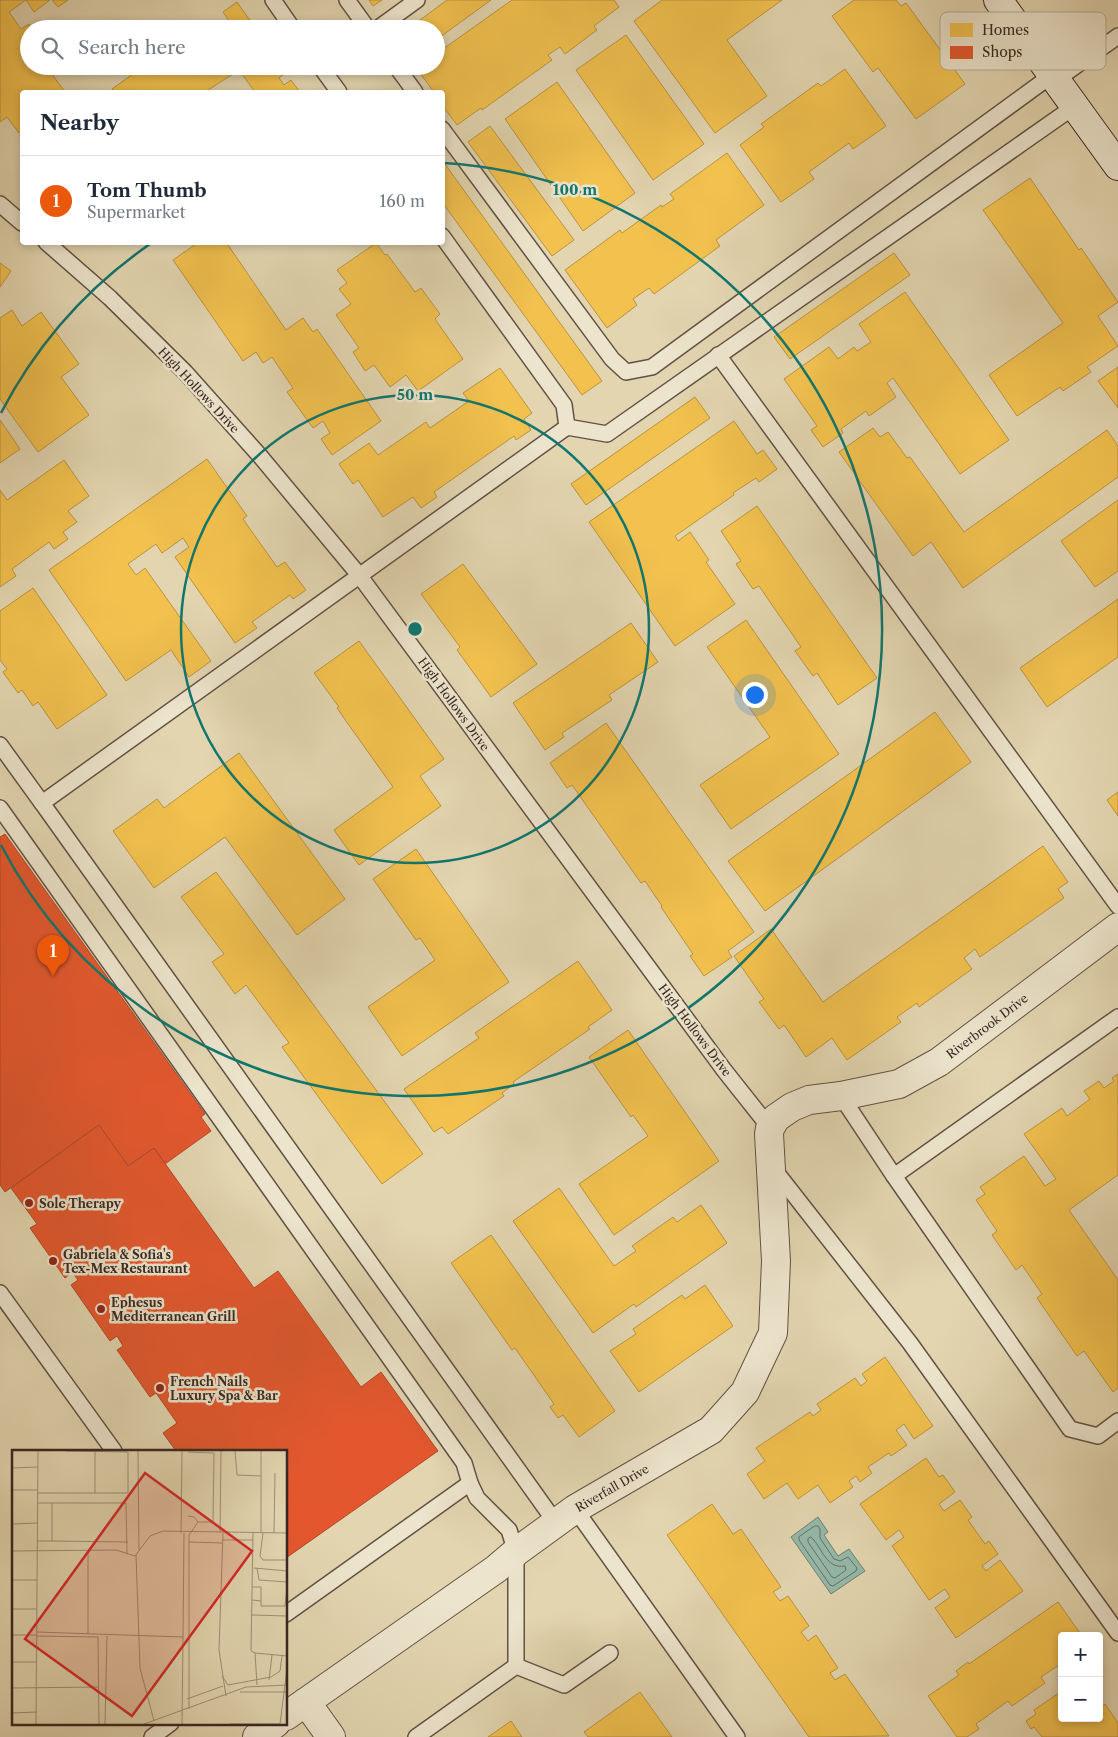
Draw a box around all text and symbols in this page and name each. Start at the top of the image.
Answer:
legend [940,12,1106,70]
search box [20,20,445,75]
text: Homes [982,21,1029,39]
icon: search [38,34,66,62]
text: Search here [78,36,186,59]
text: Shops [982,43,1022,61]
text: Nearby [40,110,119,135]
text: Tom Thumb [87,179,207,202]
text: 100 m [553,180,597,199]
text: 1 [52,191,60,211]
text: 160 m [380,191,425,211]
text: Supermarket [87,202,185,222]
street label: High Hollows Drive [155,344,243,436]
text: 50 m [397,385,433,404]
centre of rings [406,620,424,638]
street label: High Hollows Drive [415,654,493,754]
your location [742,682,768,708]
pin: 1 [37,935,69,976]
street label: High Hollows Drive [655,981,735,1079]
street label: Riverbrook Drive [943,990,1031,1062]
place label: Sole Therapy [39,1196,122,1211]
marker: Sole Therapy [23,1197,35,1209]
place label: Gabriela & Sofia's Tex-Mex Restaurant [63,1247,188,1276]
marker: Gabriela & Sofia's Tex-Mex Restaurant [47,1255,59,1267]
place label: Ephesus Mediterranean Grill [111,1295,236,1324]
marker: Ephesus Mediterranean Grill [95,1303,107,1315]
place label: French Nails Luxury Spa & Bar [170,1374,278,1403]
marker: French Nails Luxury Spa & Bar [154,1382,166,1394]
inset map [12,1450,288,1724]
street label: Riverfall Drive [573,1461,652,1515]
map controls [1058,1632,1103,1722]
button: + [1058,1632,1103,1677]
button: − [1058,1677,1103,1722]

